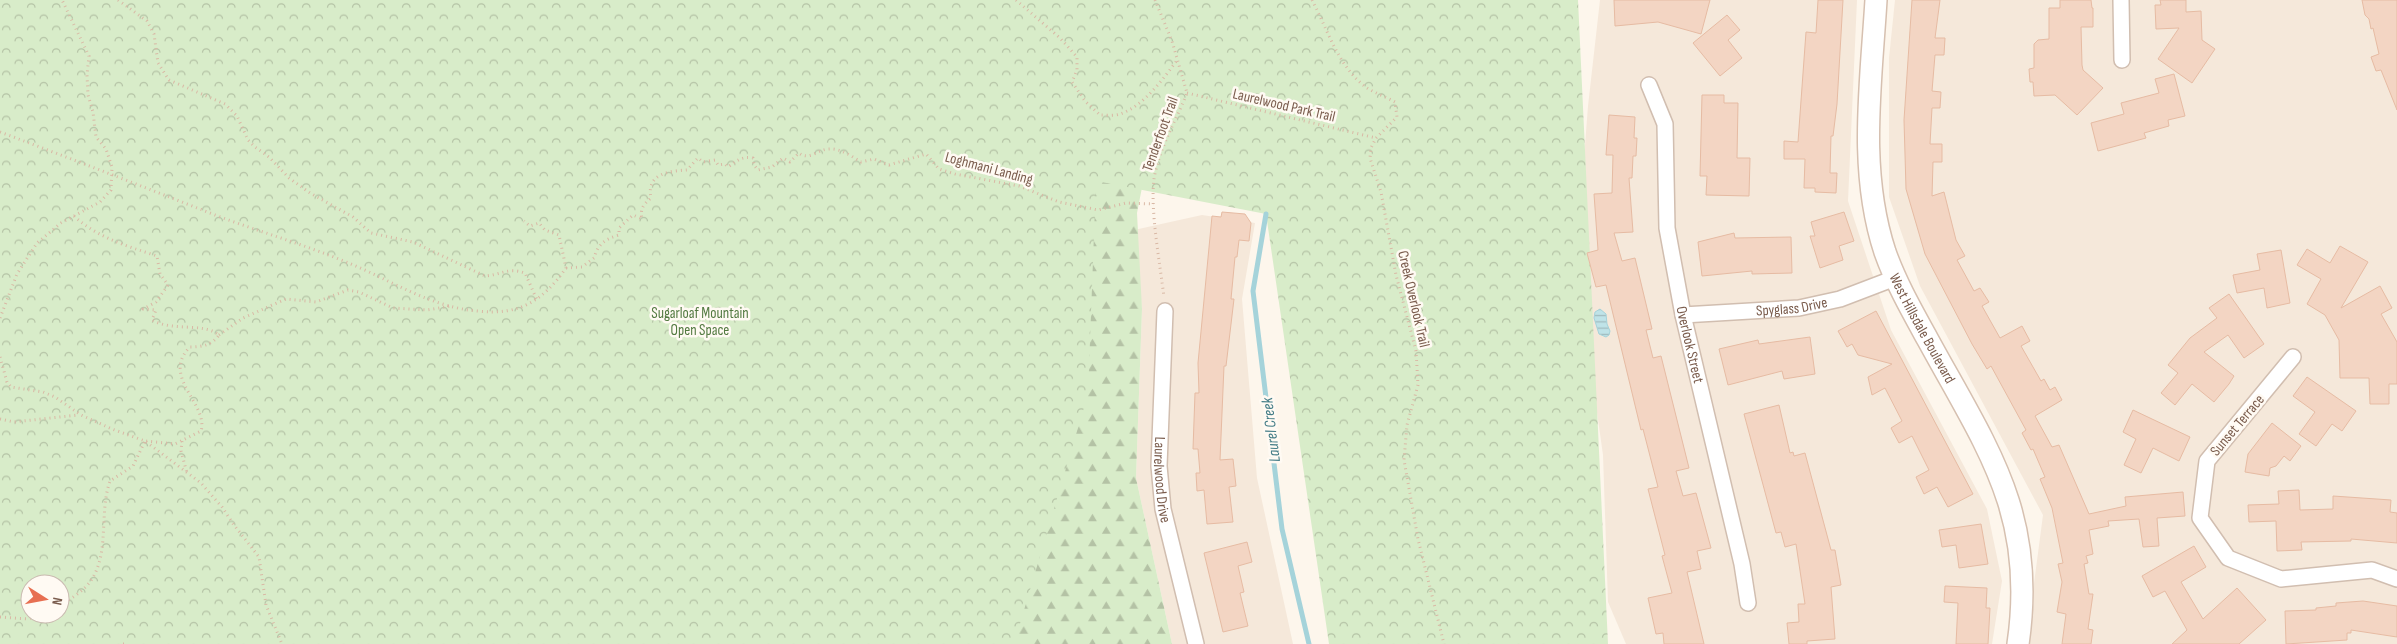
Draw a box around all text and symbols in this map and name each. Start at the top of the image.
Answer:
street label: Laurelwood Park Trail [1231,84,1337,127]
street label: Tenderfoot Trail [1138,94,1183,174]
street label: Loghmani Landing [943,148,1035,189]
street label: Creek Overlook Trail [1393,249,1434,349]
street label: West Hillsdale Boulevard [1885,271,1959,387]
street label: Spyglass Drive [1755,293,1829,321]
park label: Sugarloaf Mountain Open Space [651,304,749,340]
street label: Overlook Street [1672,305,1708,385]
street label: Sunset Terrace [2206,391,2269,460]
water label: Laurel Creek [1258,395,1285,463]
street label: Laurelwood Drive [1149,436,1175,525]
north arrow [20,574,70,624]
text: N [48,596,66,607]

